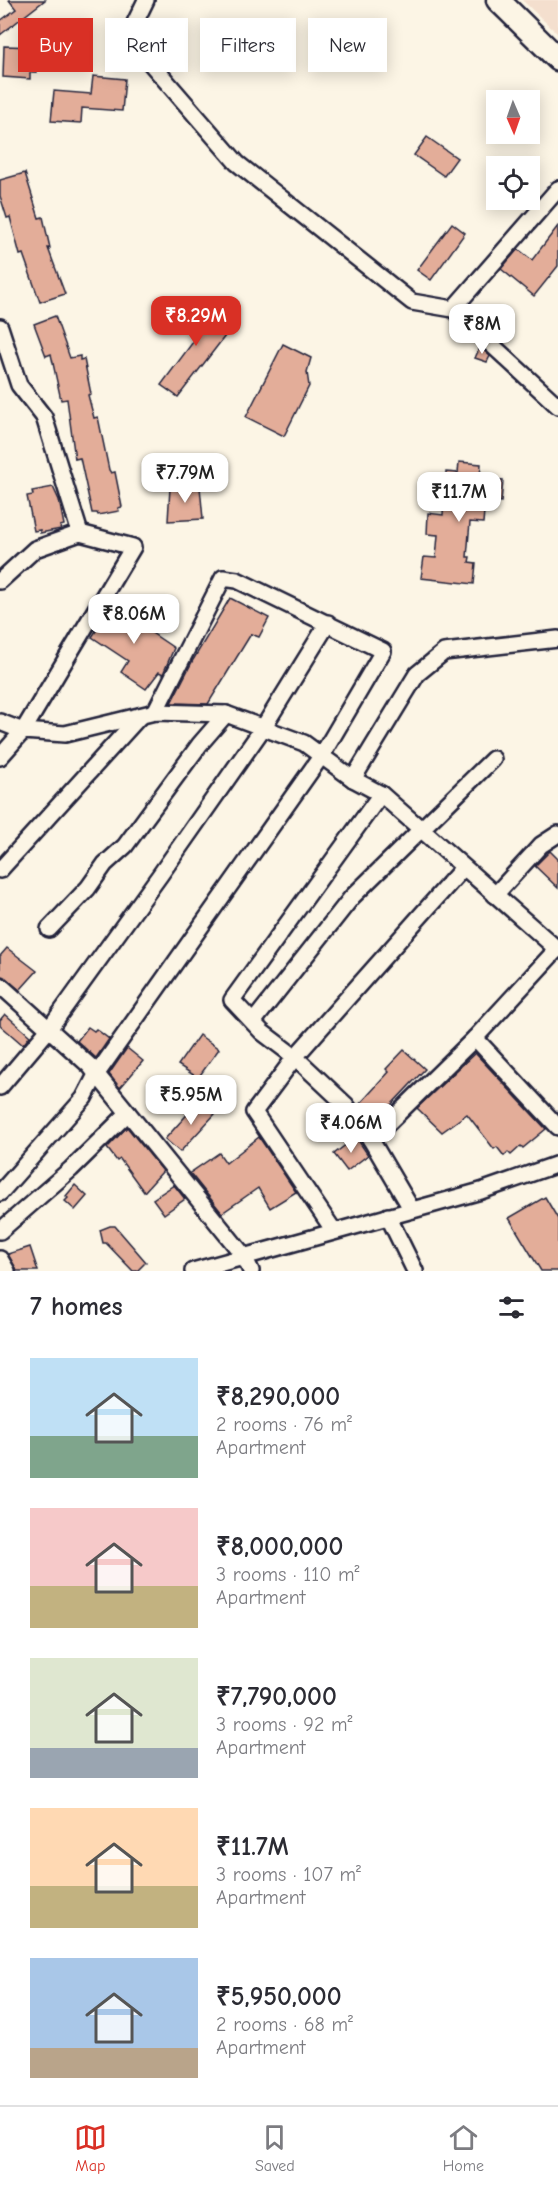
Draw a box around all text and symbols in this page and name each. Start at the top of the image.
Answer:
chip: Buy [18,18,93,72]
chip: Rent [105,18,188,72]
chip: Filters [200,18,296,72]
chip: New [308,18,387,72]
north arrow [486,90,540,144]
map controls [486,90,540,210]
button: locate [486,156,540,210]
pin: ₹8.29M [147,296,245,347]
text: ₹8.29M [165,304,227,327]
pin: ₹8M [453,304,511,355]
text: ₹8M [463,312,501,335]
pin: ₹7.79M [136,453,234,504]
text: ₹7.79M [155,461,215,484]
pin: ₹11.7M [410,472,508,523]
text: ₹11.7M [431,480,487,503]
pin: ₹8.06M [85,594,183,645]
text: ₹8.06M [102,602,166,625]
pin: ₹5.95M [142,1075,240,1126]
text: ₹5.95M [160,1083,222,1106]
pin: ₹4.06M [302,1103,400,1154]
text: ₹4.06M [320,1111,382,1134]
icon: filters [495,1291,528,1324]
text: 7 homes [30,1292,123,1322]
icon: home [78,1382,150,1454]
text: ₹8,290,000 [216,1382,340,1412]
text: 2 rooms · 76 m² [216,1413,352,1436]
text: Apartment [216,1436,306,1459]
icon: home [78,1532,150,1604]
text: ₹8,000,000 [216,1532,343,1562]
text: 3 rooms · 110 m² [216,1563,360,1586]
text: Apartment [216,1586,306,1609]
icon: home [78,1682,150,1754]
text: ₹7,790,000 [216,1682,337,1712]
text: 3 rooms · 92 m² [216,1713,353,1736]
text: Apartment [216,1736,306,1759]
icon: home [78,1832,150,1904]
text: ₹11.7M [216,1832,289,1862]
text: 3 rooms · 107 m² [216,1863,361,1886]
text: Apartment [216,1886,306,1909]
icon: home [78,1982,150,2054]
text: ₹5,950,000 [216,1982,342,2012]
text: 2 rooms · 68 m² [216,2013,353,2036]
text: Apartment [216,2036,306,2059]
tab: Map [74,2121,107,2175]
tab: Saved [255,2121,295,2175]
tab: Home [443,2121,484,2175]

